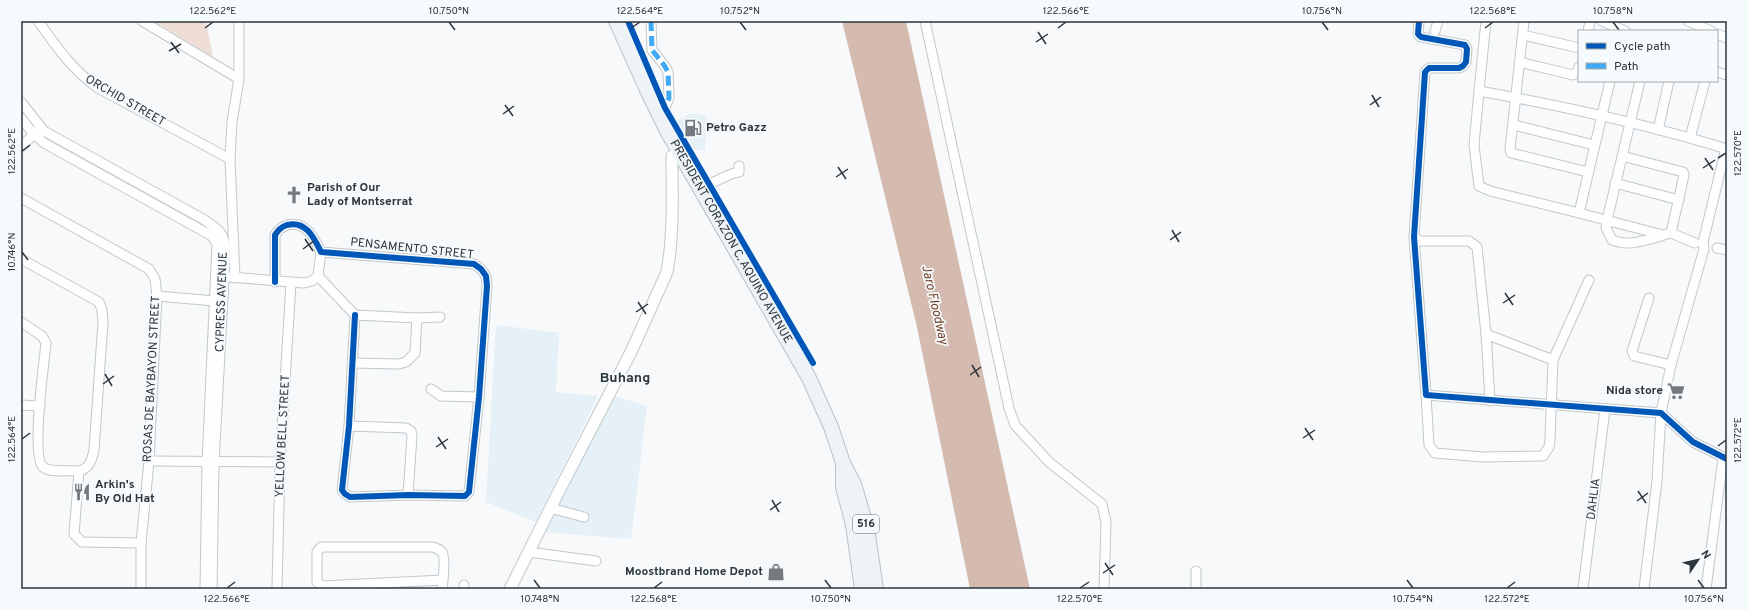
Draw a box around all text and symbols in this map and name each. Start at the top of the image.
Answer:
text: 122.562°E [190,5,236,18]
text: 10.750°N [429,5,469,18]
text: 122.564°E [617,5,663,18]
text: 10.752°N [720,5,760,18]
text: 122.566°E [1043,5,1089,18]
text: 10.756°N [1302,5,1342,18]
text: 122.568°E [1470,5,1516,18]
text: 10.758°N [1593,5,1633,18]
legend [1578,30,1718,82]
text: Cycle path [1614,39,1671,55]
text: Path [1614,59,1639,75]
street label: ORCHID STREET [82,72,168,130]
fuel station icon: Petro Gazz [683,118,703,138]
place label: Petro Gazz [706,120,767,136]
text: 122.562°E [6,128,19,174]
text: 122.570°E [1732,130,1745,176]
street label: PRESIDENT CORAZON C. AQUINO AVENUE [666,137,796,347]
place label: Parish of Our Lady of Montserrat [307,180,413,210]
church icon: Parish of Our Lady of Montserrat [284,185,304,205]
text: 10.746°N [6,233,19,271]
street label: PENSAMENTO STREET [349,235,475,263]
street label: CYPRESS AVENUE [212,252,232,352]
water label: Jaro Floodway [917,264,951,348]
street label: ROSAS DE BAYBAYON STREET [140,295,164,463]
district label: Buhang [600,370,650,387]
street label: YELLOW BELL STREET [272,374,294,498]
supermarket icon: Nida store [1666,381,1686,401]
place label: Nida store [1606,383,1663,399]
text: 122.564°E [6,416,19,462]
text: 122.572°E [1732,417,1745,463]
place label: Arkin's By Old Hat [95,477,155,507]
street label: DAHLIA [1584,477,1604,521]
restaurant icon: Arkin's By Old Hat [72,482,92,502]
road number: 516 [853,515,879,533]
north arrow [1678,540,1718,580]
text: N [1697,548,1713,562]
shop icon: Moostbrand Home Depot [766,562,786,582]
place label: Moostbrand Home Depot [625,564,763,580]
text: 122.566°E [204,593,250,606]
text: 10.748°N [520,593,560,606]
text: 122.568°E [631,593,677,606]
text: 10.750°N [811,593,851,606]
text: 122.570°E [1057,593,1103,606]
text: 10.754°N [1393,593,1433,606]
text: 122.572°E [1484,593,1530,606]
text: 10.756°N [1684,593,1724,606]

